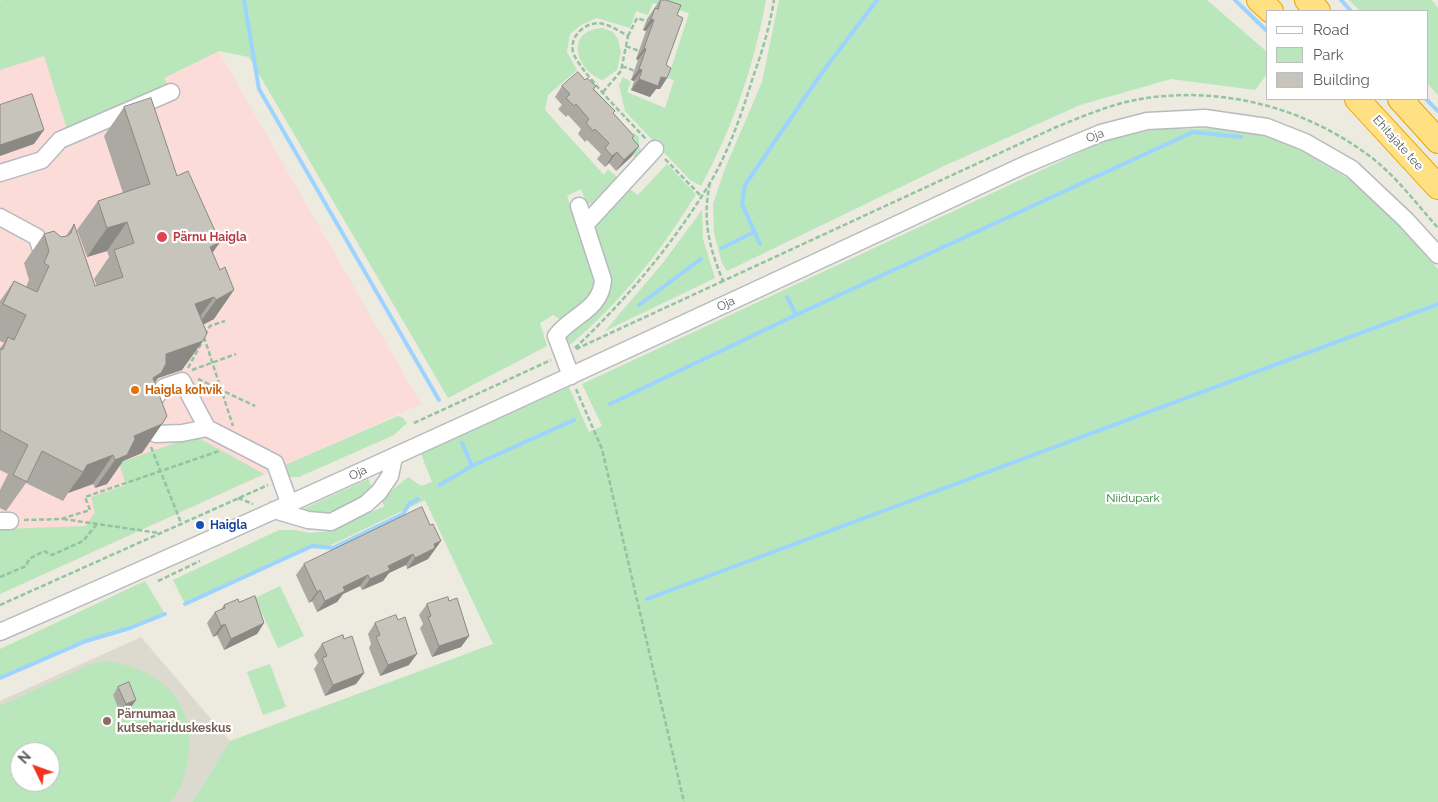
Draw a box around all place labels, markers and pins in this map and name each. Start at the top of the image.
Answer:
marker: Pärnu Haigla [155,230,169,244]
place label: Pärnu Haigla [173,230,247,244]
place label: Haigla kohvik [145,383,222,397]
marker: Haigla kohvik [129,384,141,396]
place label: Haigla [210,518,247,532]
marker: Haigla [194,519,206,531]
place label: Pärnumaa kutsehariduskeskus [117,707,231,735]
marker: Pärnumaa kutsehariduskeskus [101,715,113,727]

